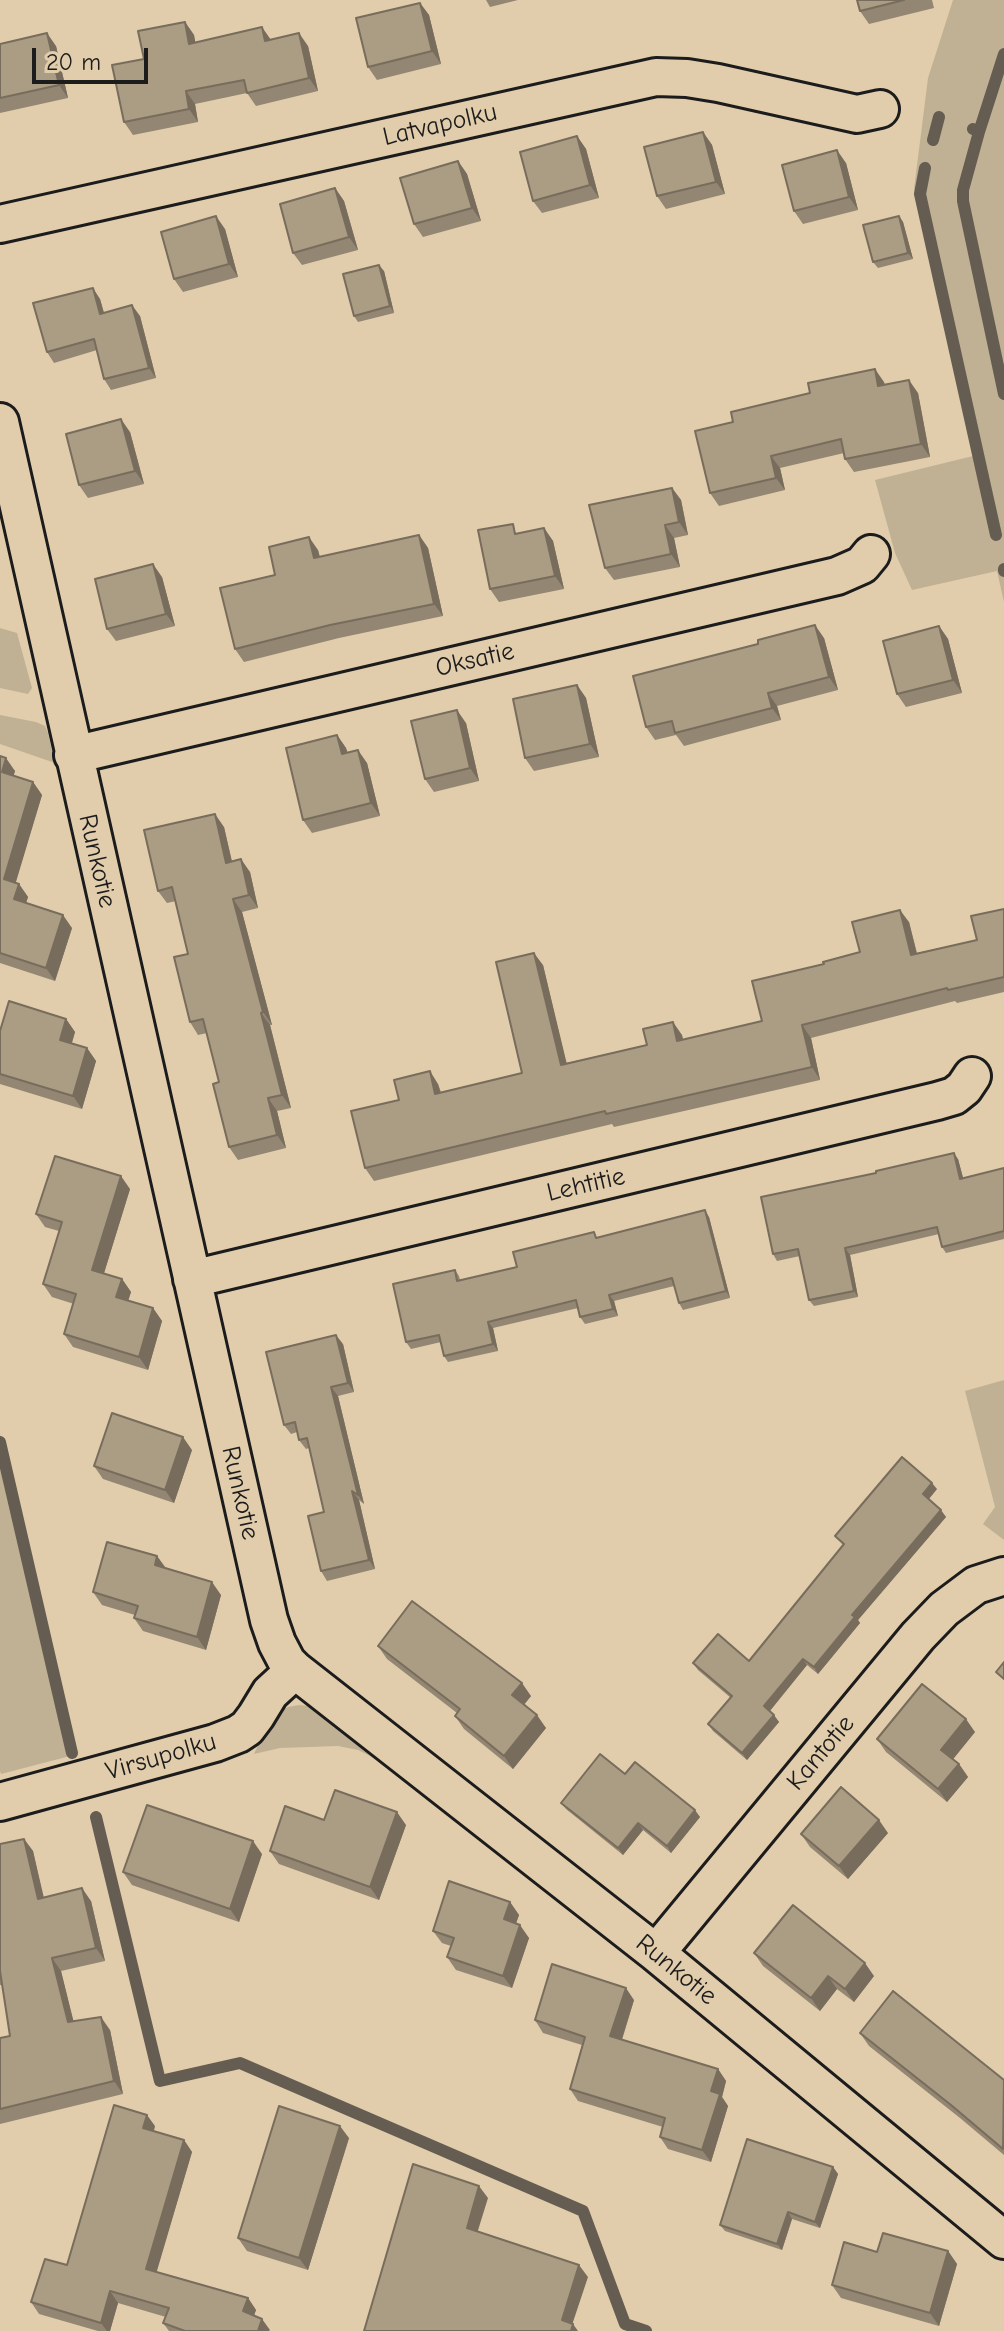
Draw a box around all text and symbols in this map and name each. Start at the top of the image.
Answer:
scale bar [36,32,152,82]
text: 20 m [46,48,101,76]
street label: Latvapolku [380,97,500,153]
street label: Oksatie [433,636,517,684]
street label: Runkotie [71,811,123,911]
street label: Lehtitie [544,1161,628,1209]
street label: Runkotie [214,1443,266,1543]
street label: Kantotie [780,1709,862,1797]
street label: Virsupolku [102,1726,220,1788]
street label: Runkotie [629,1928,723,2012]

